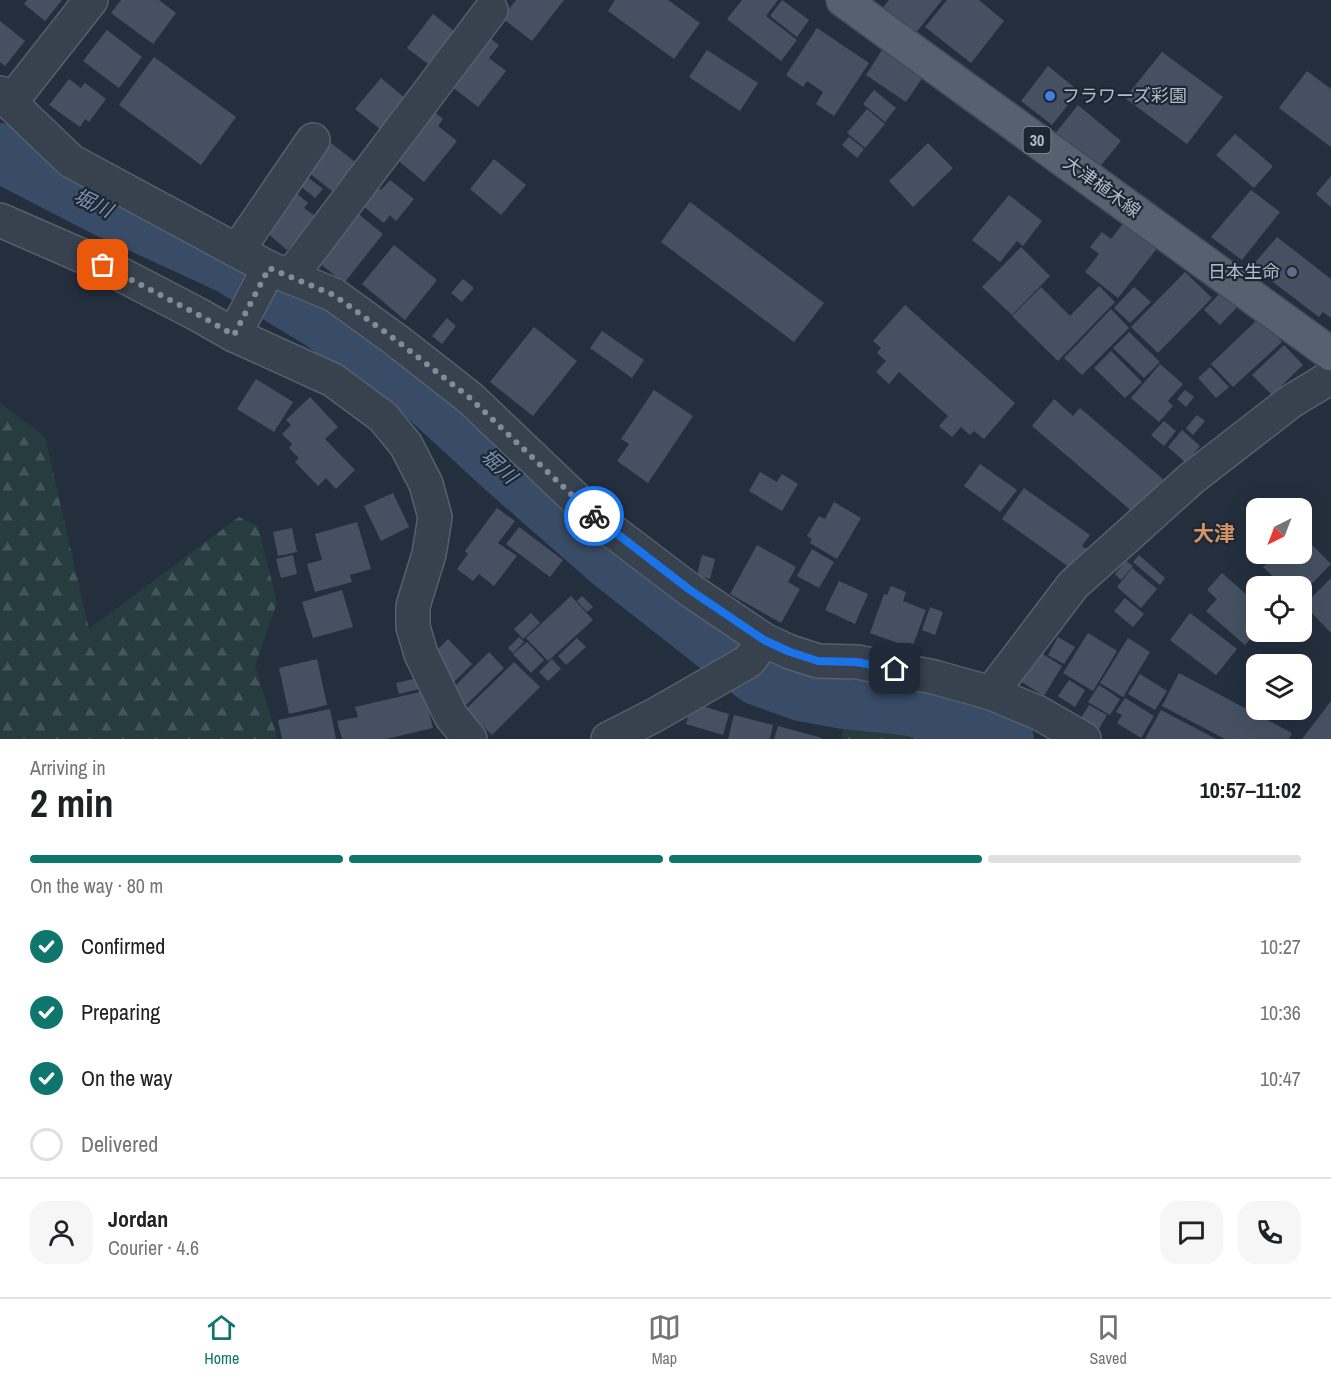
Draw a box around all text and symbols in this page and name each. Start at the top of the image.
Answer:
place label: フラワーズ彩園 [1062,83,1187,108]
marker: フラワーズ彩園 [1043,89,1057,103]
road number: 30 [1024,127,1050,153]
street label: 大津植木線 [1059,150,1146,223]
water label: 堀川 [69,182,119,224]
pin [77,239,128,290]
icon: bag [86,248,119,281]
place label: 日本生命 [1208,259,1280,284]
marker: 日本生命 [1285,265,1299,279]
water label: 堀川 [475,442,525,490]
courier [564,486,624,546]
north arrow [1246,498,1312,564]
map controls [1246,498,1312,720]
icon: bike [578,500,611,533]
district label: 大津 [1193,519,1235,548]
button: locate [1246,576,1312,642]
pin [869,643,920,694]
icon: home [878,652,911,685]
button: layers [1246,654,1312,720]
text: Arriving in [30,754,106,781]
text: 10:57–11:02 [1200,775,1301,805]
text: 2 min [30,777,114,829]
text: On the way · 80 m [30,872,163,899]
icon: check [30,930,63,963]
text: Confirmed [81,931,165,961]
text: 10:27 [1260,933,1301,960]
icon: check [30,996,63,1029]
text: Preparing [81,997,160,1027]
text: 10:36 [1260,999,1301,1026]
icon: check [30,1062,63,1095]
text: On the way [81,1063,172,1093]
text: 10:47 [1260,1065,1301,1092]
text: Delivered [81,1129,158,1159]
button: person [30,1201,93,1264]
button: chat [1160,1201,1223,1264]
button: phone [1238,1201,1301,1264]
text: Jordan [108,1204,168,1234]
text: Courier · 4.6 [108,1234,199,1261]
tab: Home [204,1311,239,1369]
tab: Map [648,1311,681,1369]
tab: Saved [1089,1311,1127,1369]

